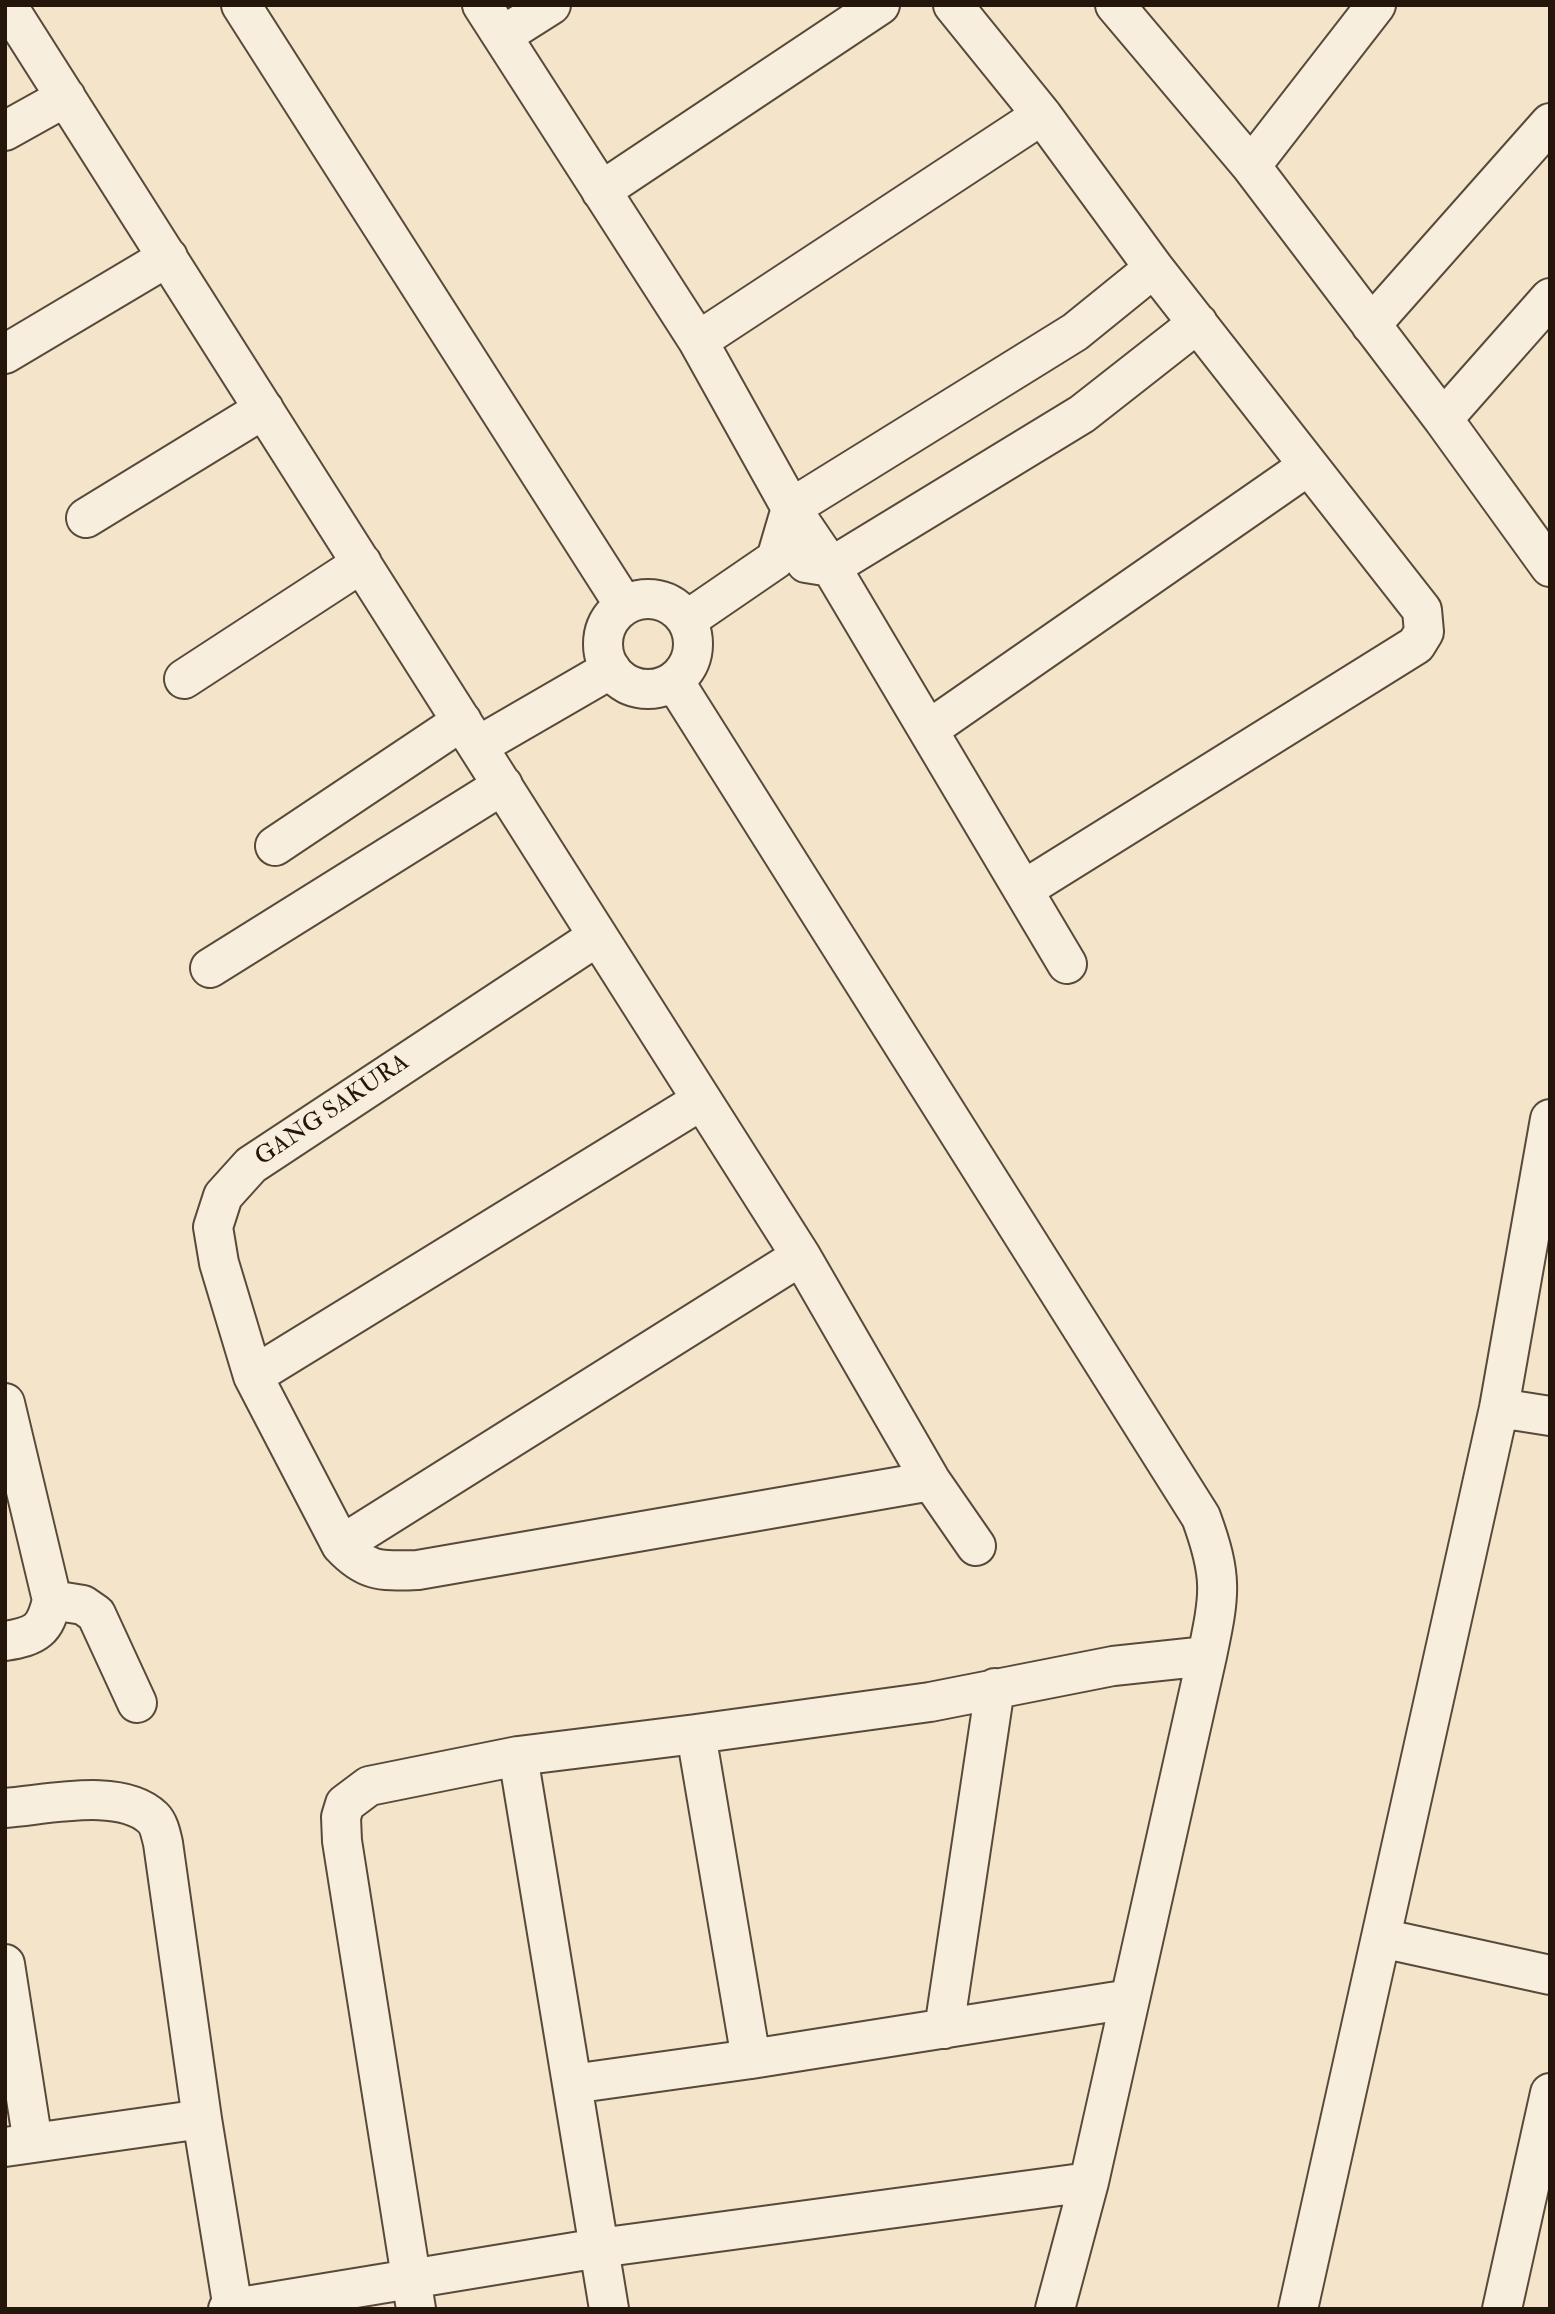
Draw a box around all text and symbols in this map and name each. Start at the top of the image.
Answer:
street label: GANG SAKURA [251,1049,415,1173]

